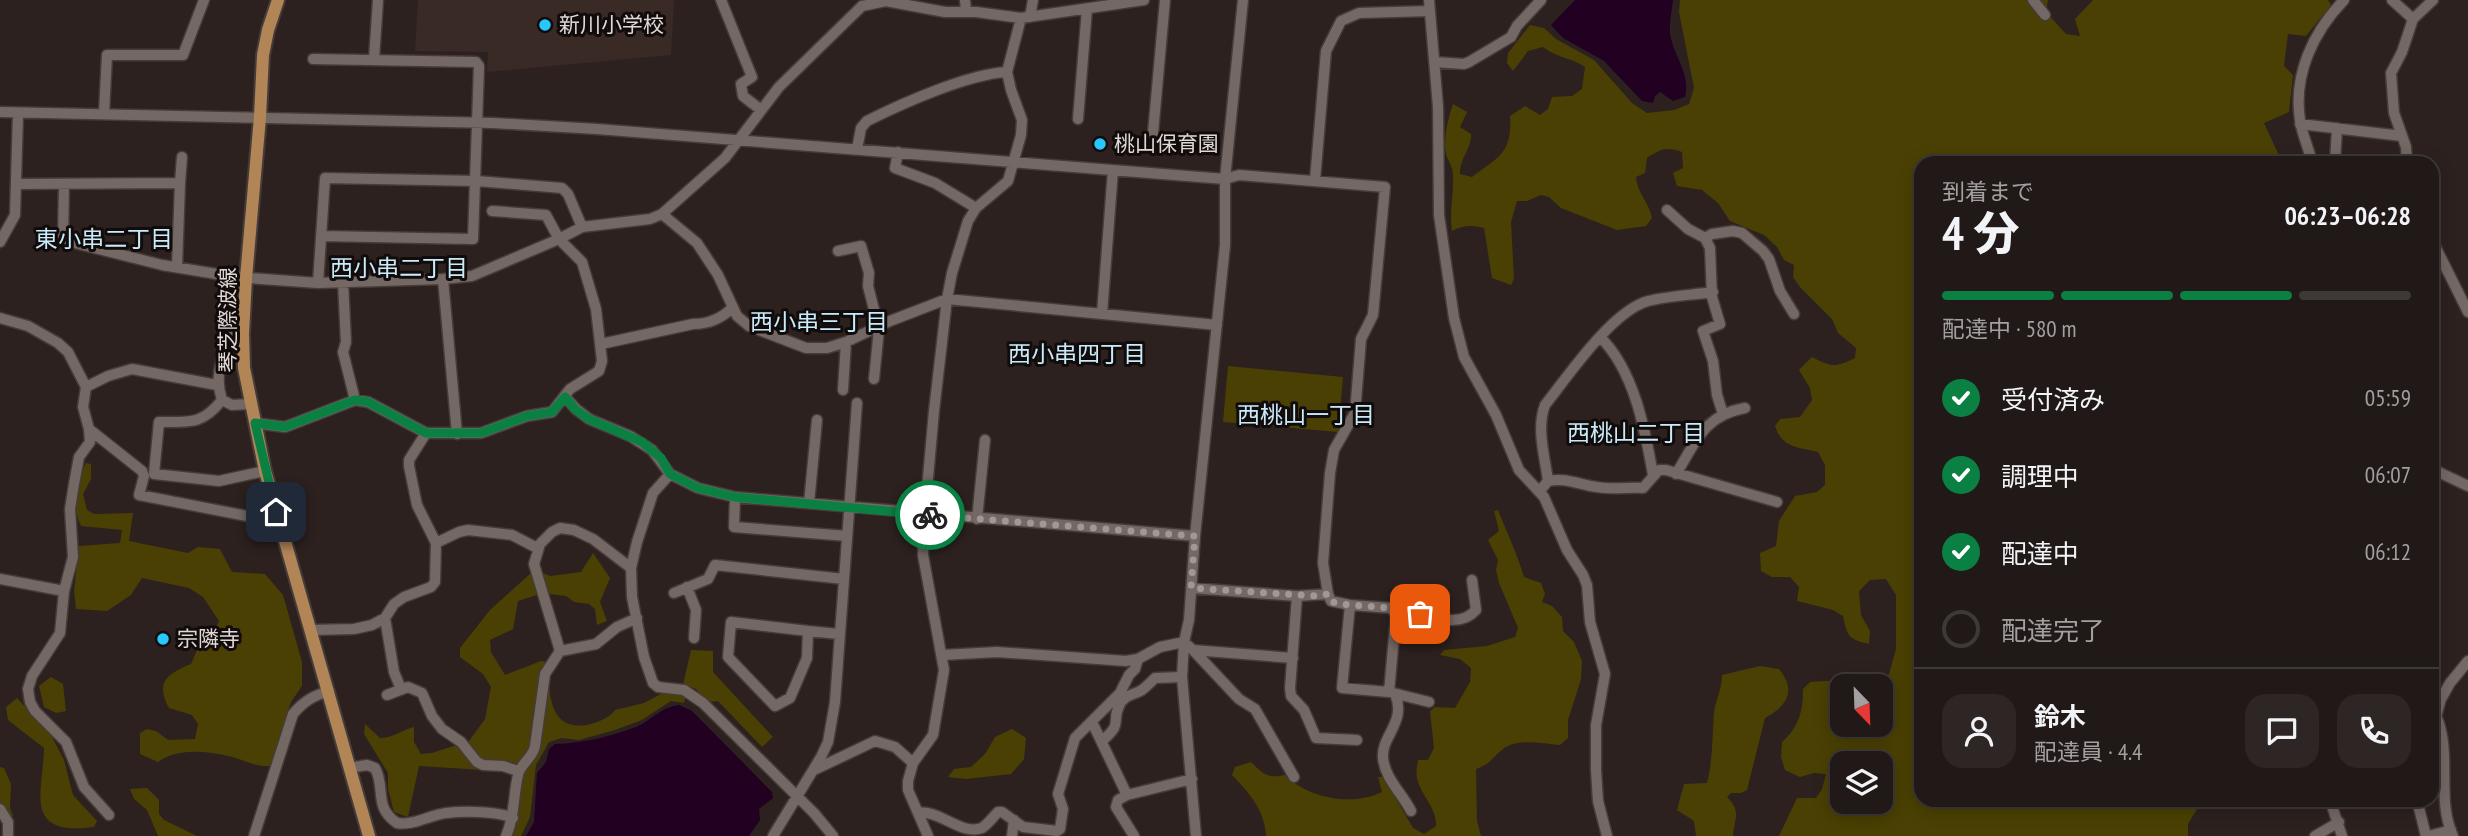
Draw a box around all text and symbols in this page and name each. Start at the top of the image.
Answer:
place label: 新川小学校 [559,11,664,38]
marker: 新川小学校 [537,17,553,33]
place label: 桃山保育園 [1114,130,1219,157]
marker: 桃山保育園 [1092,136,1108,152]
text: 到着まで [1942,177,2034,206]
text: 06:23–06:28 [2284,199,2411,232]
text: 4 分 [1942,203,2019,263]
district label: 東小串二丁目 [35,224,173,253]
district label: 西小串二丁目 [330,253,468,282]
street label: 琴芝際波線 [214,268,241,373]
district label: 西小串三丁目 [750,307,888,336]
text: 配達中 · 580 m [1942,314,2077,343]
district label: 西小串四丁目 [1008,339,1146,368]
icon: check [1942,379,1980,417]
text: 受付済み [2001,383,2105,416]
text: 05:59 [2365,383,2411,412]
district label: 西桃山一丁目 [1237,400,1375,429]
district label: 西桃山二丁目 [1567,418,1705,447]
icon: check [1942,456,1980,494]
text: 調理中 [2001,460,2079,493]
text: 06:07 [2365,460,2411,489]
courier [895,480,965,550]
pin [246,482,306,542]
icon: home [257,493,295,531]
icon: bike [911,496,949,534]
icon: check [1942,533,1980,571]
text: 配達中 [2001,537,2079,570]
text: 06:12 [2365,537,2411,566]
pin [1390,584,1450,644]
icon: bag [1401,595,1439,633]
text: 配達完了 [2001,614,2105,647]
place label: 宗隣寺 [177,625,240,652]
marker: 宗隣寺 [155,631,171,647]
north arrow [1830,674,1894,737]
map controls [1830,674,1893,814]
button: person [1942,694,2016,768]
button: chat [2245,694,2319,768]
button: phone [2337,694,2411,768]
text: 鈴木 [2034,700,2086,733]
text: 配達員 · 4.4 [2034,737,2142,766]
button: layers [1830,751,1893,814]

